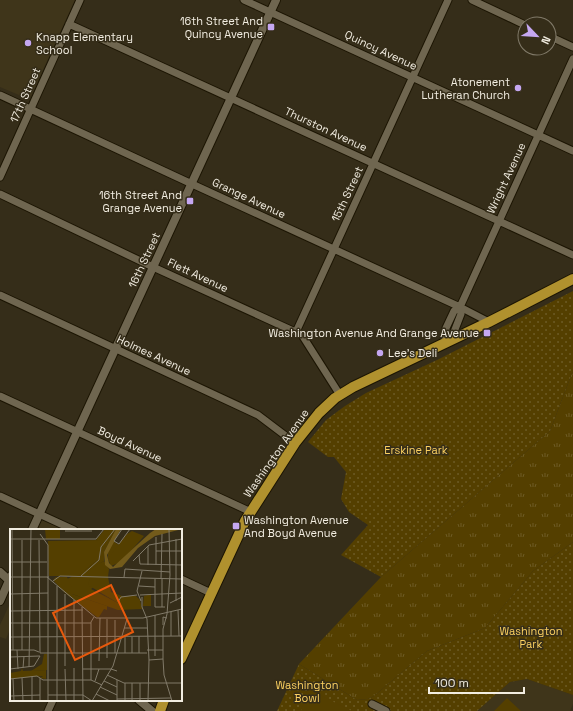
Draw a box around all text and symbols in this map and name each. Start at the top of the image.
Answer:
place label: 16th Street And Quincy Avenue [180,14,263,41]
north arrow [517,16,557,56]
marker: 16th Street And Quincy Avenue [266,22,276,32]
street label: Quincy Avenue [343,27,419,73]
place label: Knapp Elementary School [36,30,133,57]
text: N [538,34,554,47]
marker: Knapp Elementary School [23,38,33,48]
street label: 17th Street [7,65,43,125]
place label: Atonement Lutheran Church [421,75,510,102]
marker: Atonement Lutheran Church [513,83,523,93]
street label: Thurston Avenue [282,104,370,154]
street label: Wright Avenue [483,140,529,216]
street label: 15th Street [328,164,366,224]
street label: Grange Avenue [210,175,288,221]
place label: 16th Street And Grange Avenue [99,188,182,215]
marker: 16th Street And Grange Avenue [185,196,195,206]
street label: 16th Street [125,230,163,290]
street label: Flett Avenue [165,255,231,295]
place label: Washington Avenue And Grange Avenue [269,326,479,340]
marker: Washington Avenue And Grange Avenue [482,328,492,338]
street label: Holmes Avenue [115,332,193,378]
place label: Lee's Deli [388,346,437,360]
marker: Lee's Deli [375,348,385,358]
street label: Washington Avenue [240,406,312,500]
street label: Boyd Avenue [96,423,164,465]
park label: Erskine Park [384,443,448,457]
place label: Washington Avenue And Boyd Avenue [244,513,349,540]
marker: Washington Avenue And Boyd Avenue [231,521,241,531]
inset map [10,529,182,701]
park label: Washington Park [499,624,563,651]
scale bar [429,669,524,695]
text: 100 m [435,675,469,691]
park label: Washington Bowl [275,678,339,705]

